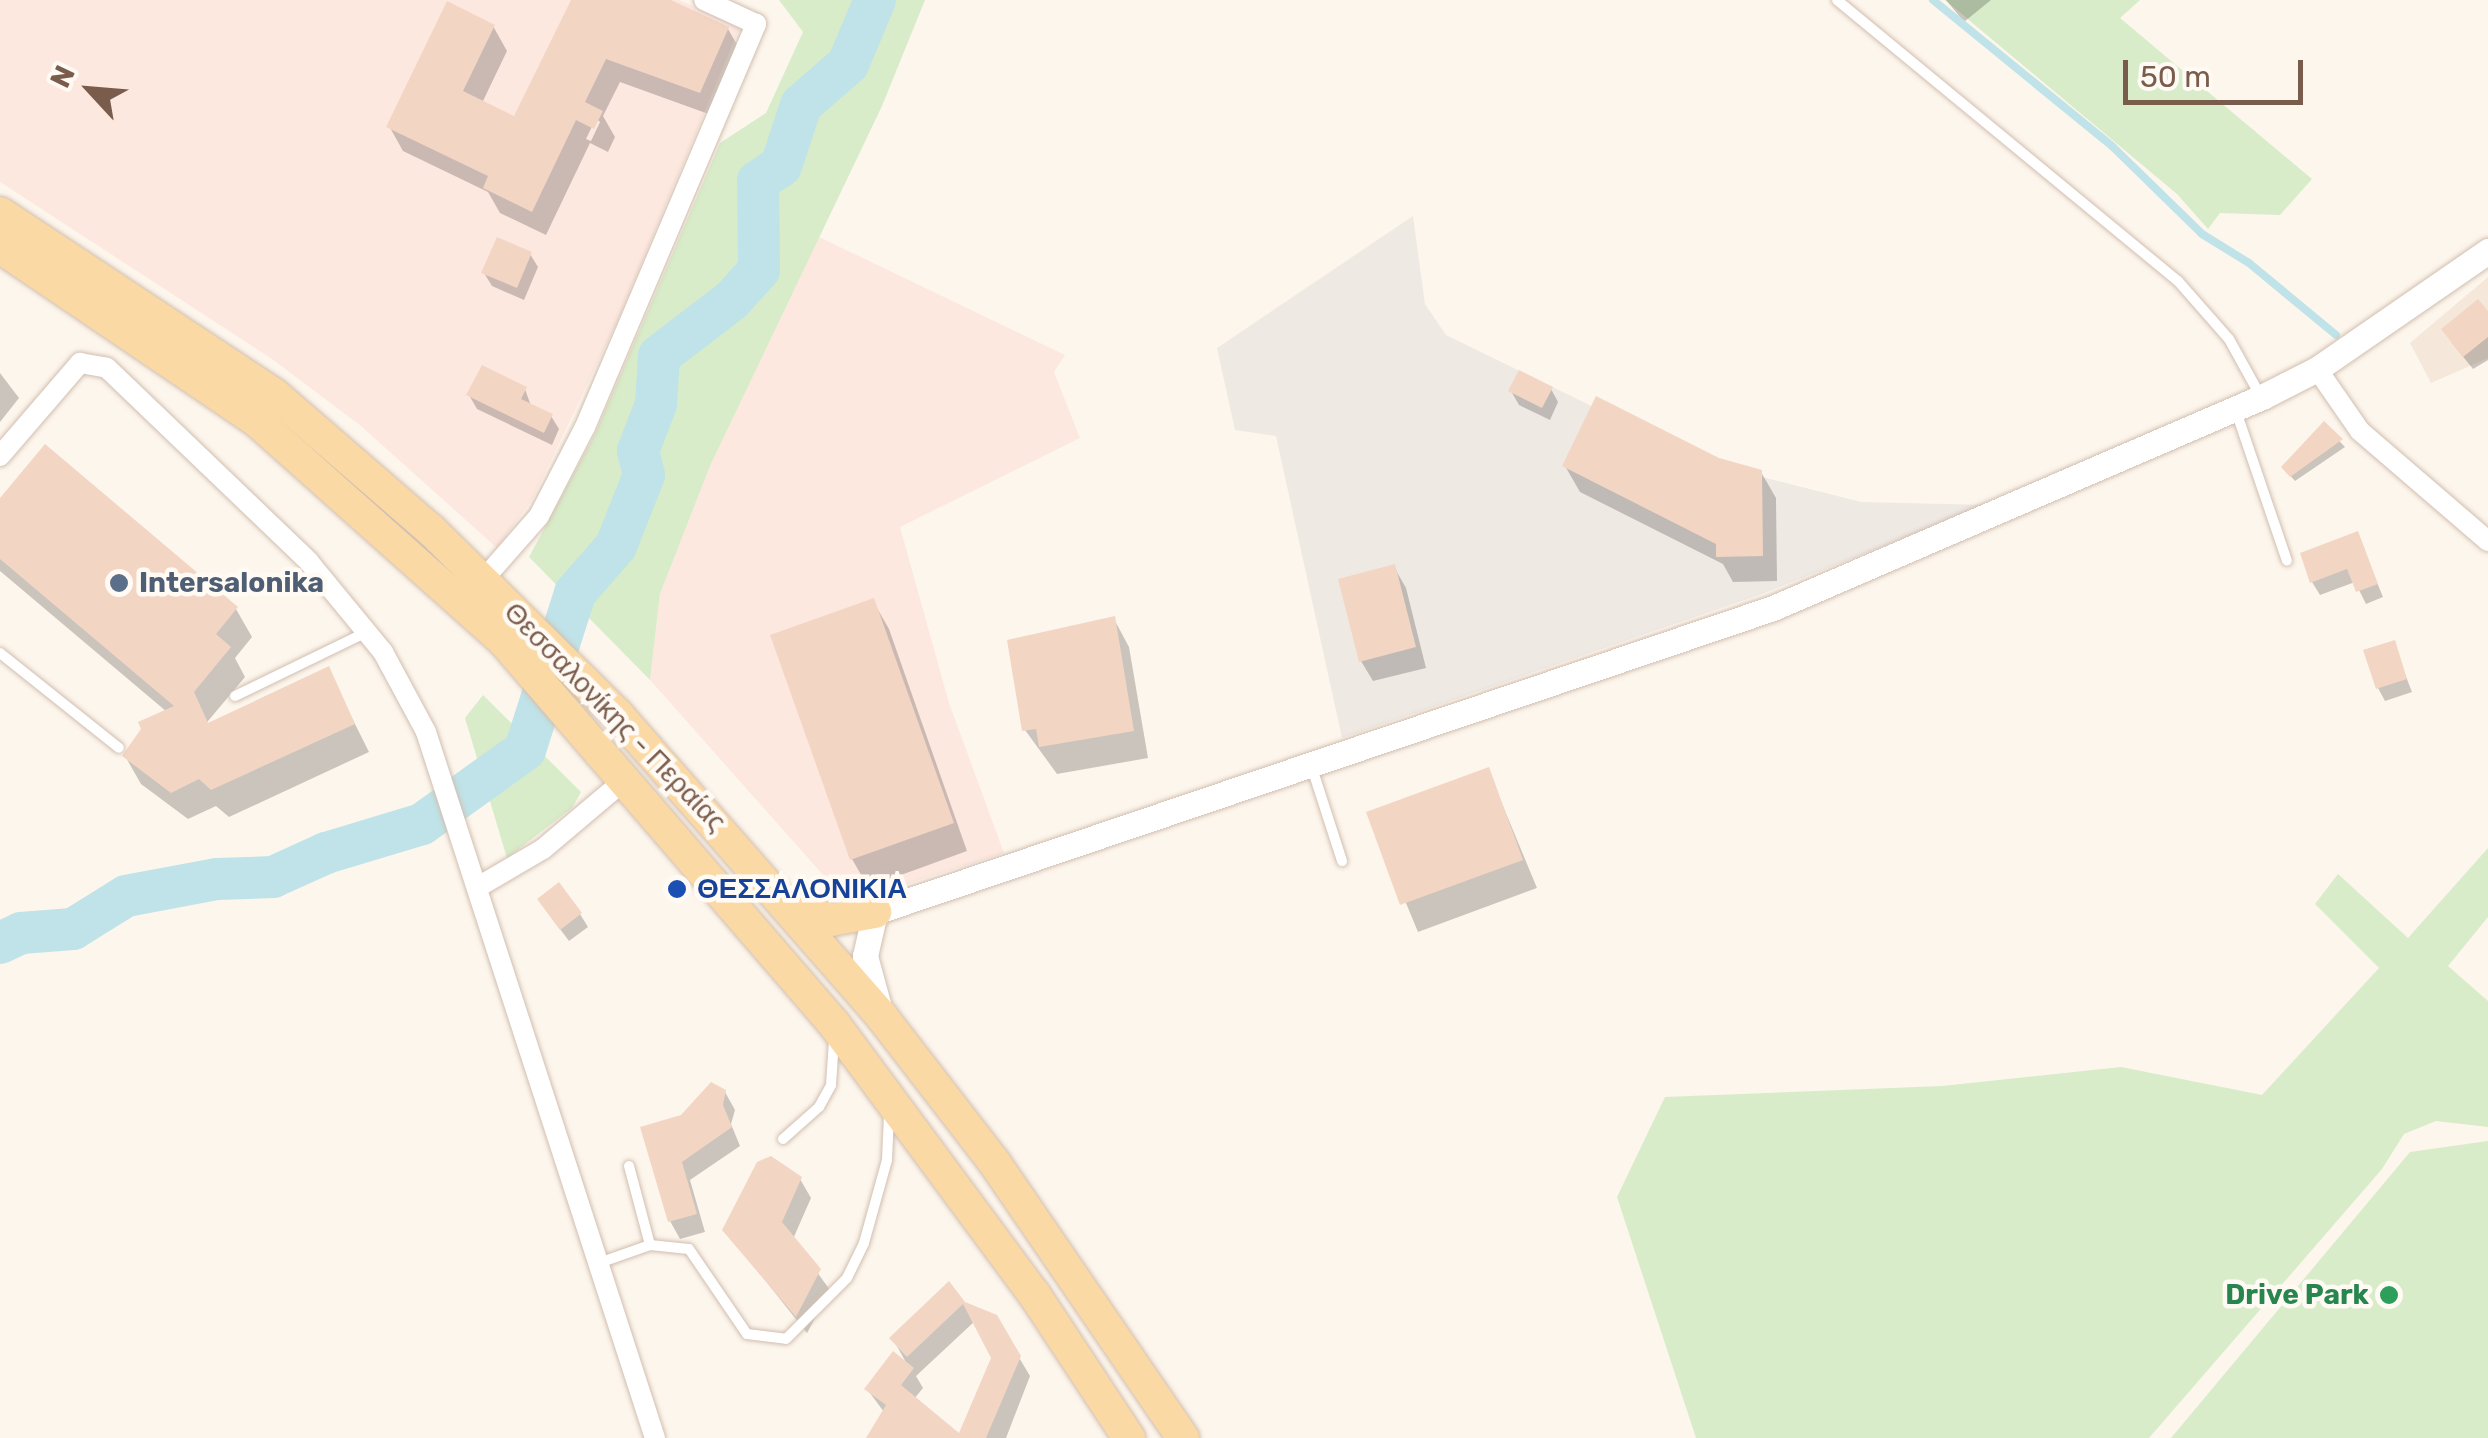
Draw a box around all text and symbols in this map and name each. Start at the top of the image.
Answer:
north arrow [40,40,140,140]
scale bar [2128,40,2308,102]
text: 50 m [2140,59,2211,95]
text: N [43,60,82,93]
place label: Intersalonika [139,566,324,600]
marker: Intersalonika [108,572,130,594]
street label: Θεσσαλονίκης - Περαίας [497,595,733,839]
place label: ΘΕΣΣΑΛΟΝΙΚΙΑ [697,872,907,906]
marker: ΘΕΣΣΑΛΟΝΙΚΙΑ [666,878,688,900]
place label: Drive Park [2225,1278,2369,1312]
marker: Drive Park [2378,1284,2400,1306]

